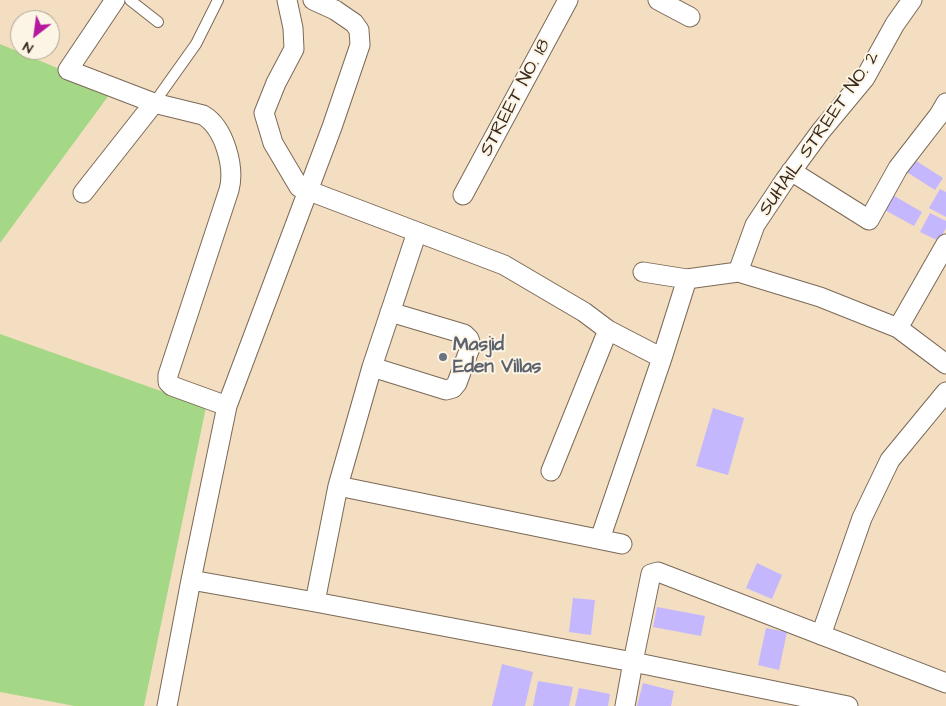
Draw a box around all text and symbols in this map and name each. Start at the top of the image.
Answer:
north arrow [10,10,60,60]
text: N [19,36,37,58]
street label: STREET NO. 18 [476,36,556,160]
street label: SUHAIL STREET NO. 2 [755,47,885,221]
place label: Masjid Eden Villas [453,335,541,379]
marker: Masjid Eden Villas [437,351,449,363]

